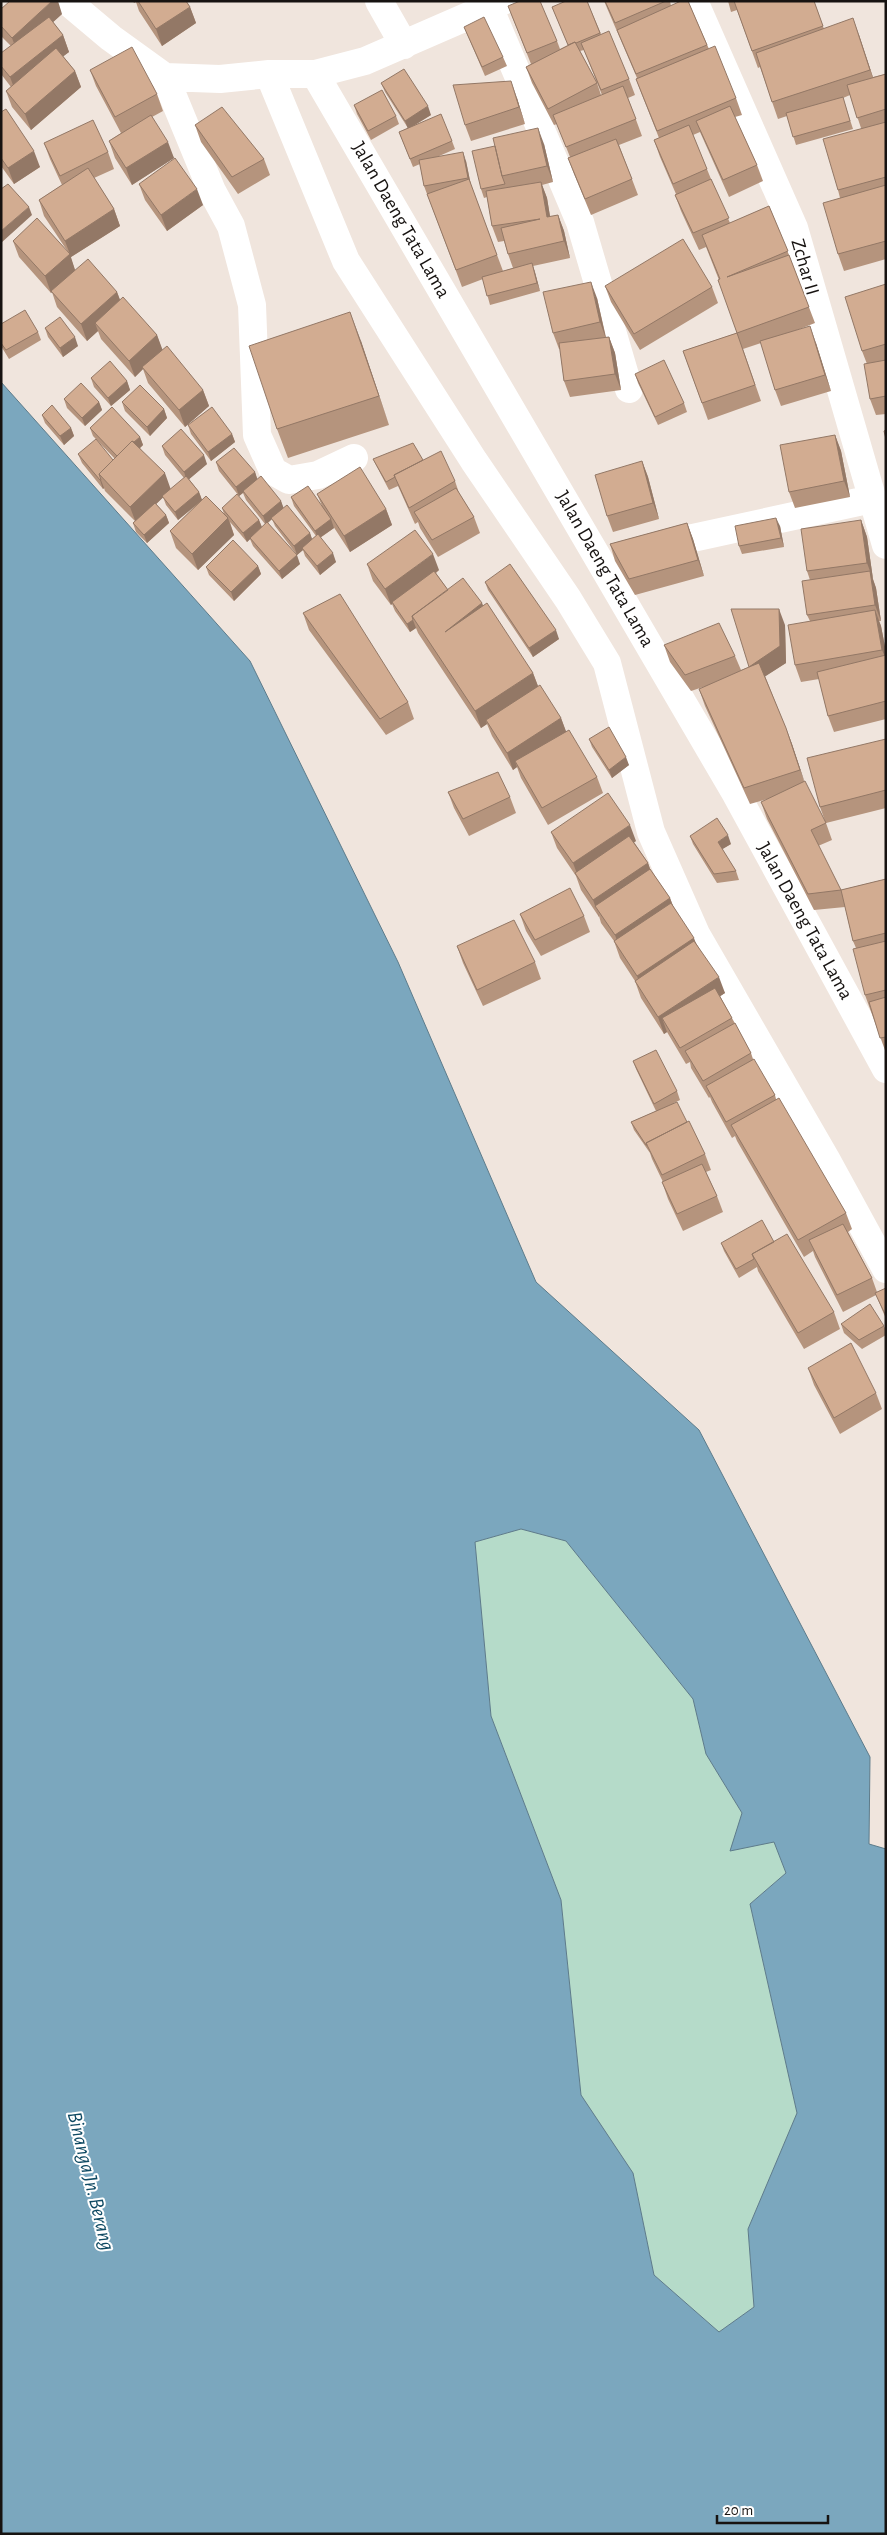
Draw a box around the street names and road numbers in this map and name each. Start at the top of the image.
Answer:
street label: Jalan Daeng Tata Lama [348,139,454,301]
street label: Zchar II [787,237,823,297]
street label: Jalan Daeng Tata Lama [552,488,658,650]
street label: Jalan Daeng Tata Lama [753,839,857,1003]

